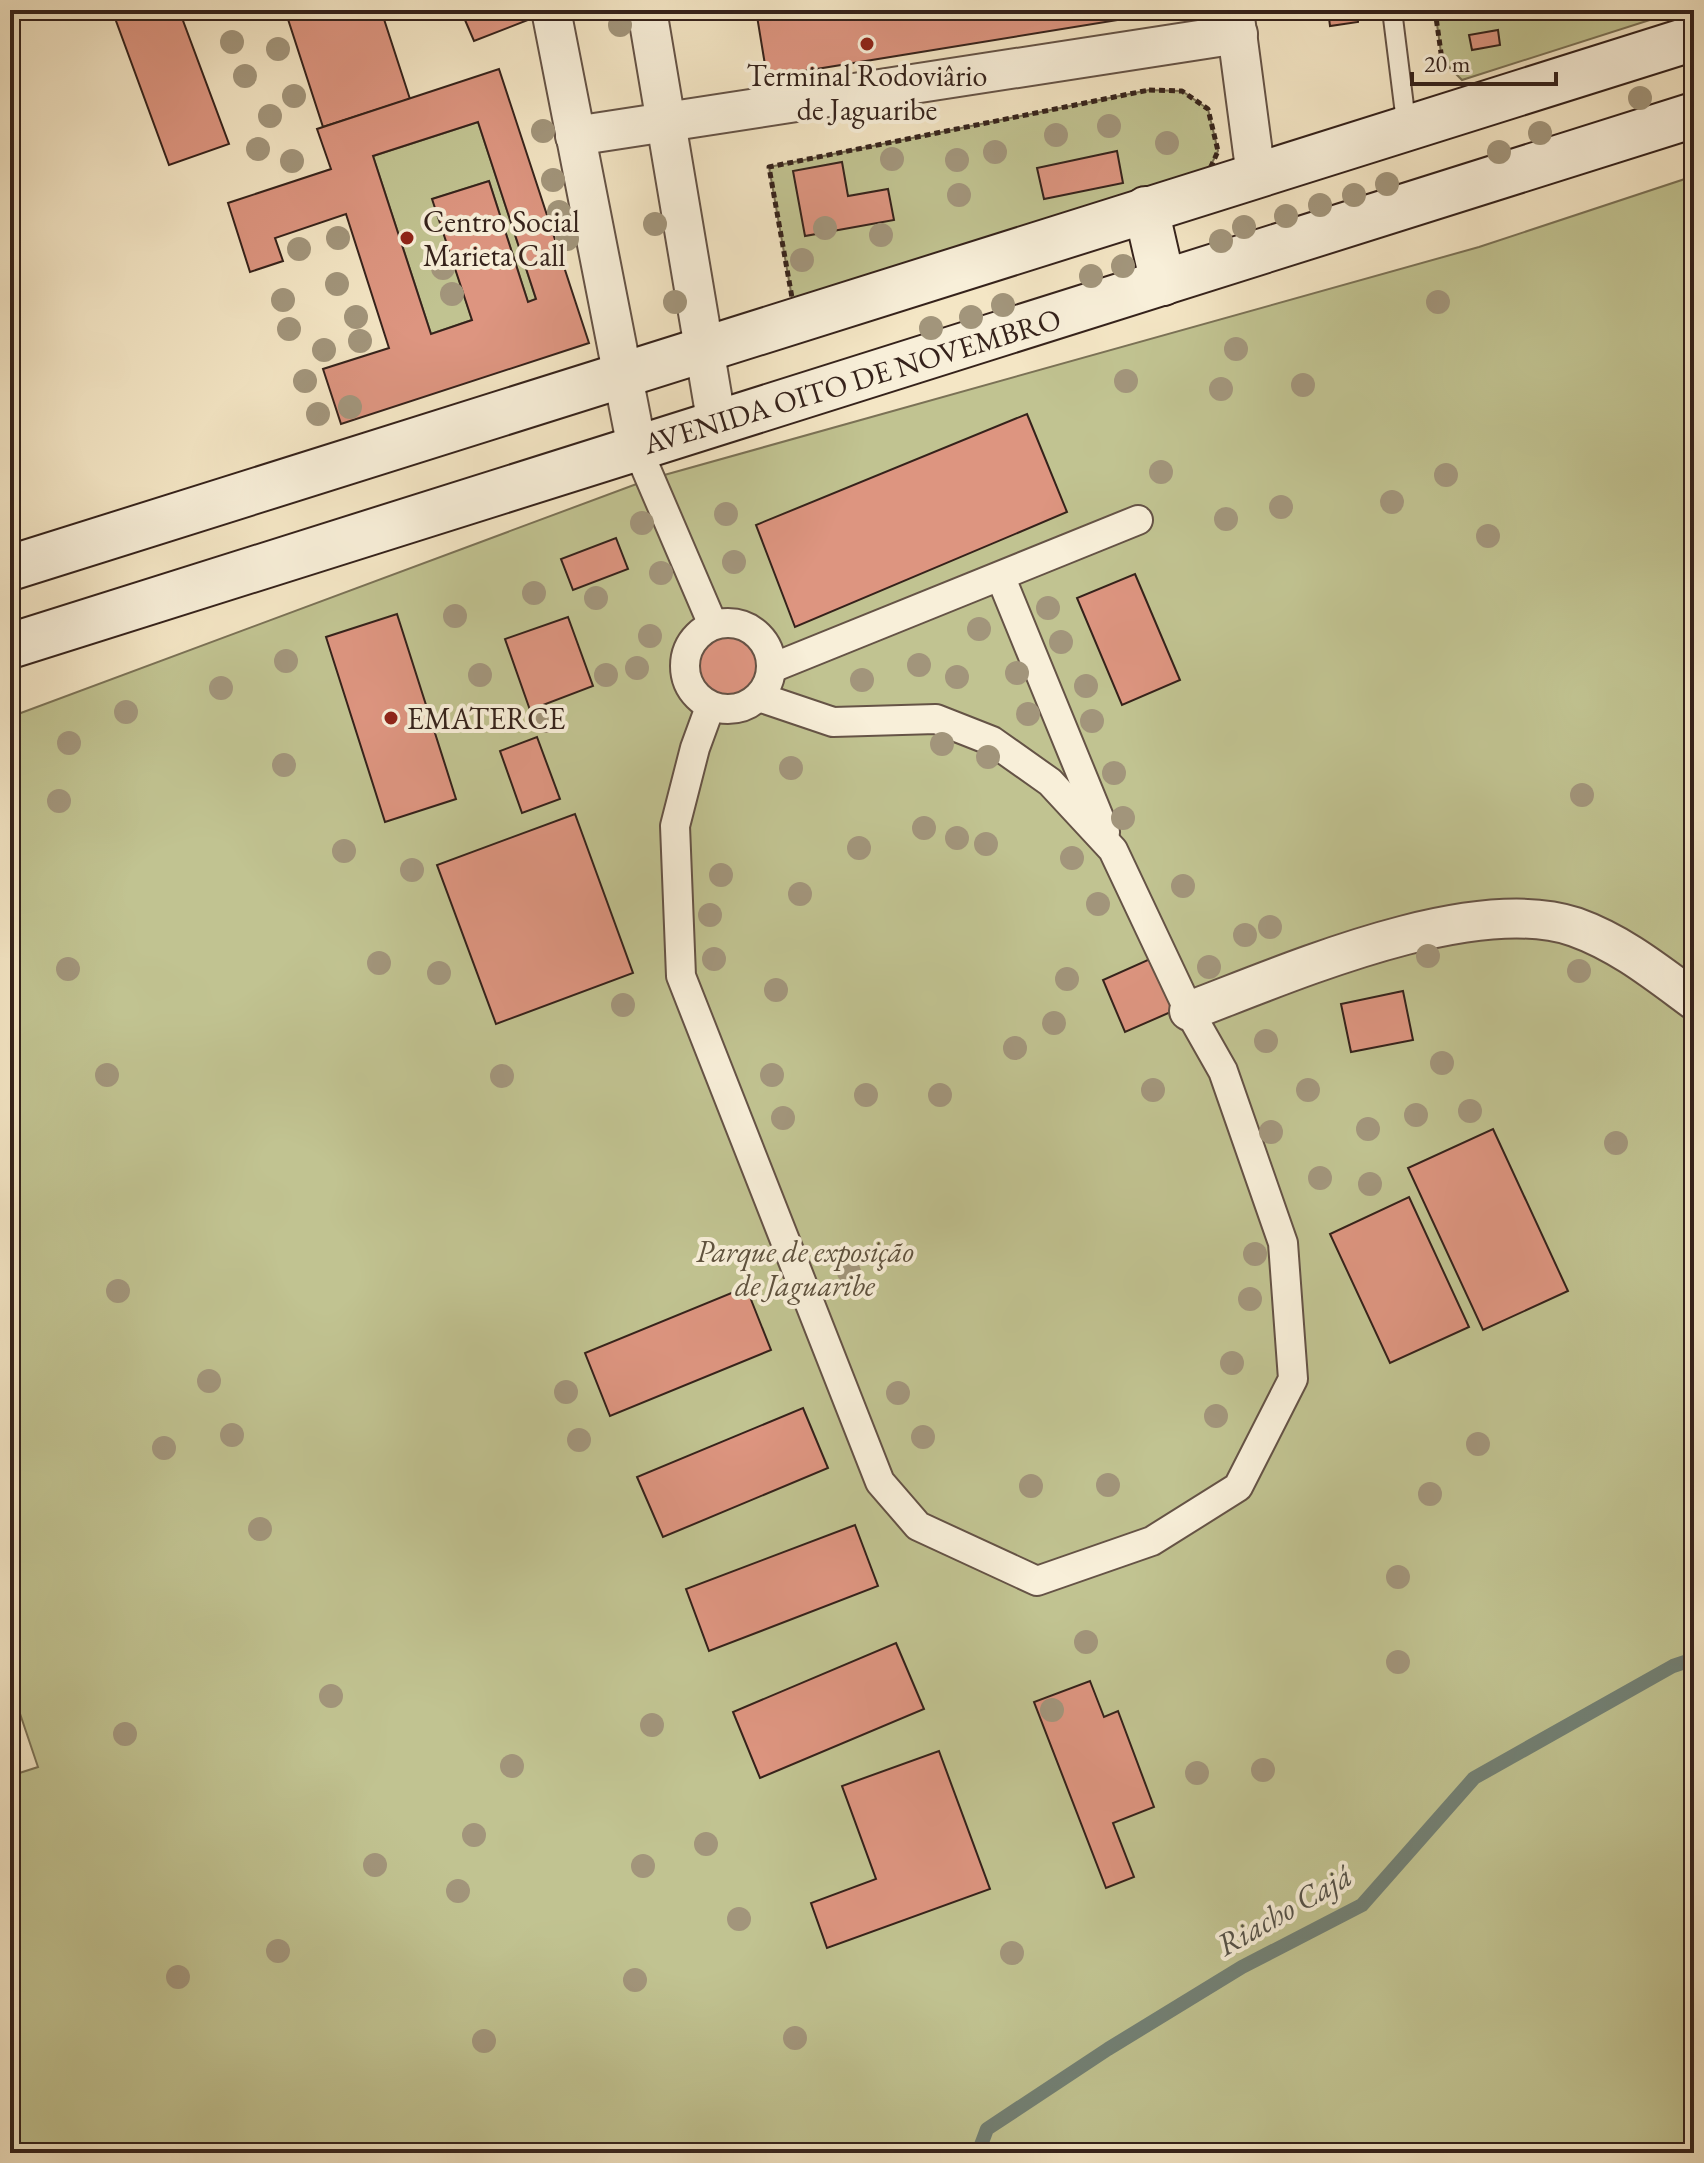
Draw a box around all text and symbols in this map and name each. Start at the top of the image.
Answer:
marker: Terminal Rodoviârio de Jaguaribe [858,35,876,53]
scale bar [1412,36,1556,86]
text: 20 m [1424,48,1471,79]
place label: Terminal Rodoviârio de Jaguaribe [747,56,987,129]
place label: Centro Social Marieta Call [423,202,580,275]
marker: Centro Social Marieta Call [398,229,416,247]
street label: AVENIDA OITO DE NOVEMBRO [637,299,1066,463]
place label: EMATERCE [407,699,566,738]
marker: EMATERCE [382,709,400,727]
park label: Parque de exposição de Jaguaribe [696,1232,914,1305]
water label: Riacho Cajá [1209,1854,1360,1966]

